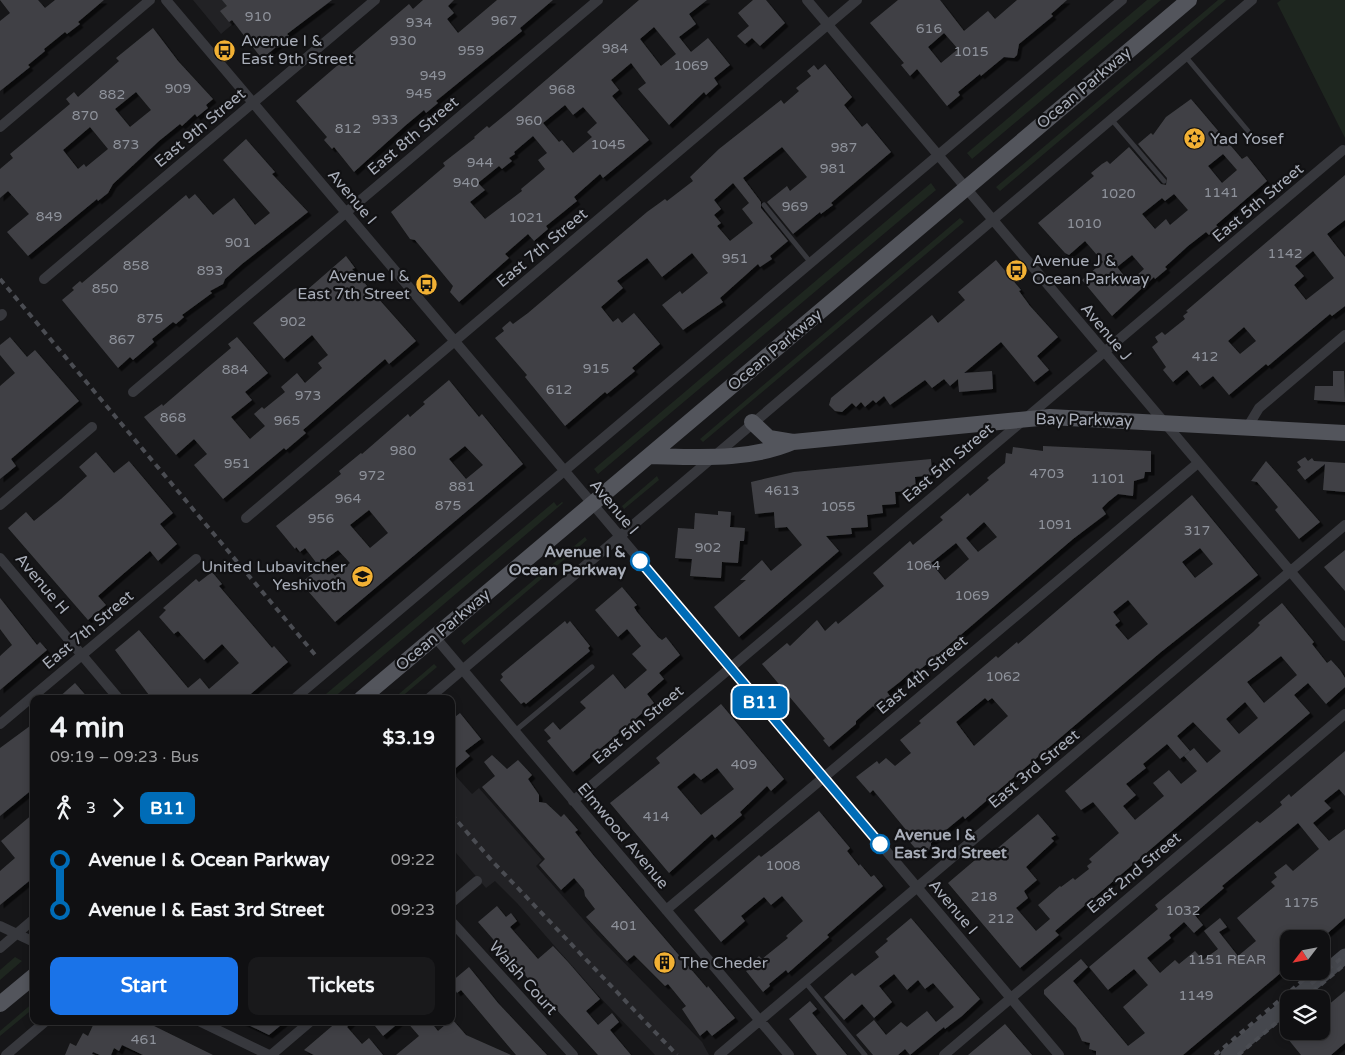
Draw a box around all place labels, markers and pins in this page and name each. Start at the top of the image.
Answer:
place label: Avenue I & East 9th Street [241,31,354,69]
bus stop icon: Avenue I & East 9th Street [213,38,237,62]
synagogue icon: Yad Yosef [1182,127,1206,151]
place label: Yad Yosef [1210,129,1285,149]
place label: Avenue J & Ocean Parkway [1032,251,1150,289]
bus stop icon: Avenue J & Ocean Parkway [1004,258,1028,282]
place label: Avenue I & East 7th Street [297,266,410,304]
bus stop icon: Avenue I & East 7th Street [414,273,438,297]
place label: Avenue I & Ocean Parkway [509,542,626,580]
marker: Avenue I & Ocean Parkway [630,551,650,571]
place label: United Lubavitcher Yeshivoth [201,557,347,595]
school or university icon: United Lubavitcher Yeshivoth [350,564,374,588]
place label: Avenue I & East 3rd Street [894,825,1008,863]
marker: Avenue I & East 3rd Street [870,834,890,854]
building icon: The Cheder [652,951,676,975]
place label: The Cheder [680,953,769,973]

